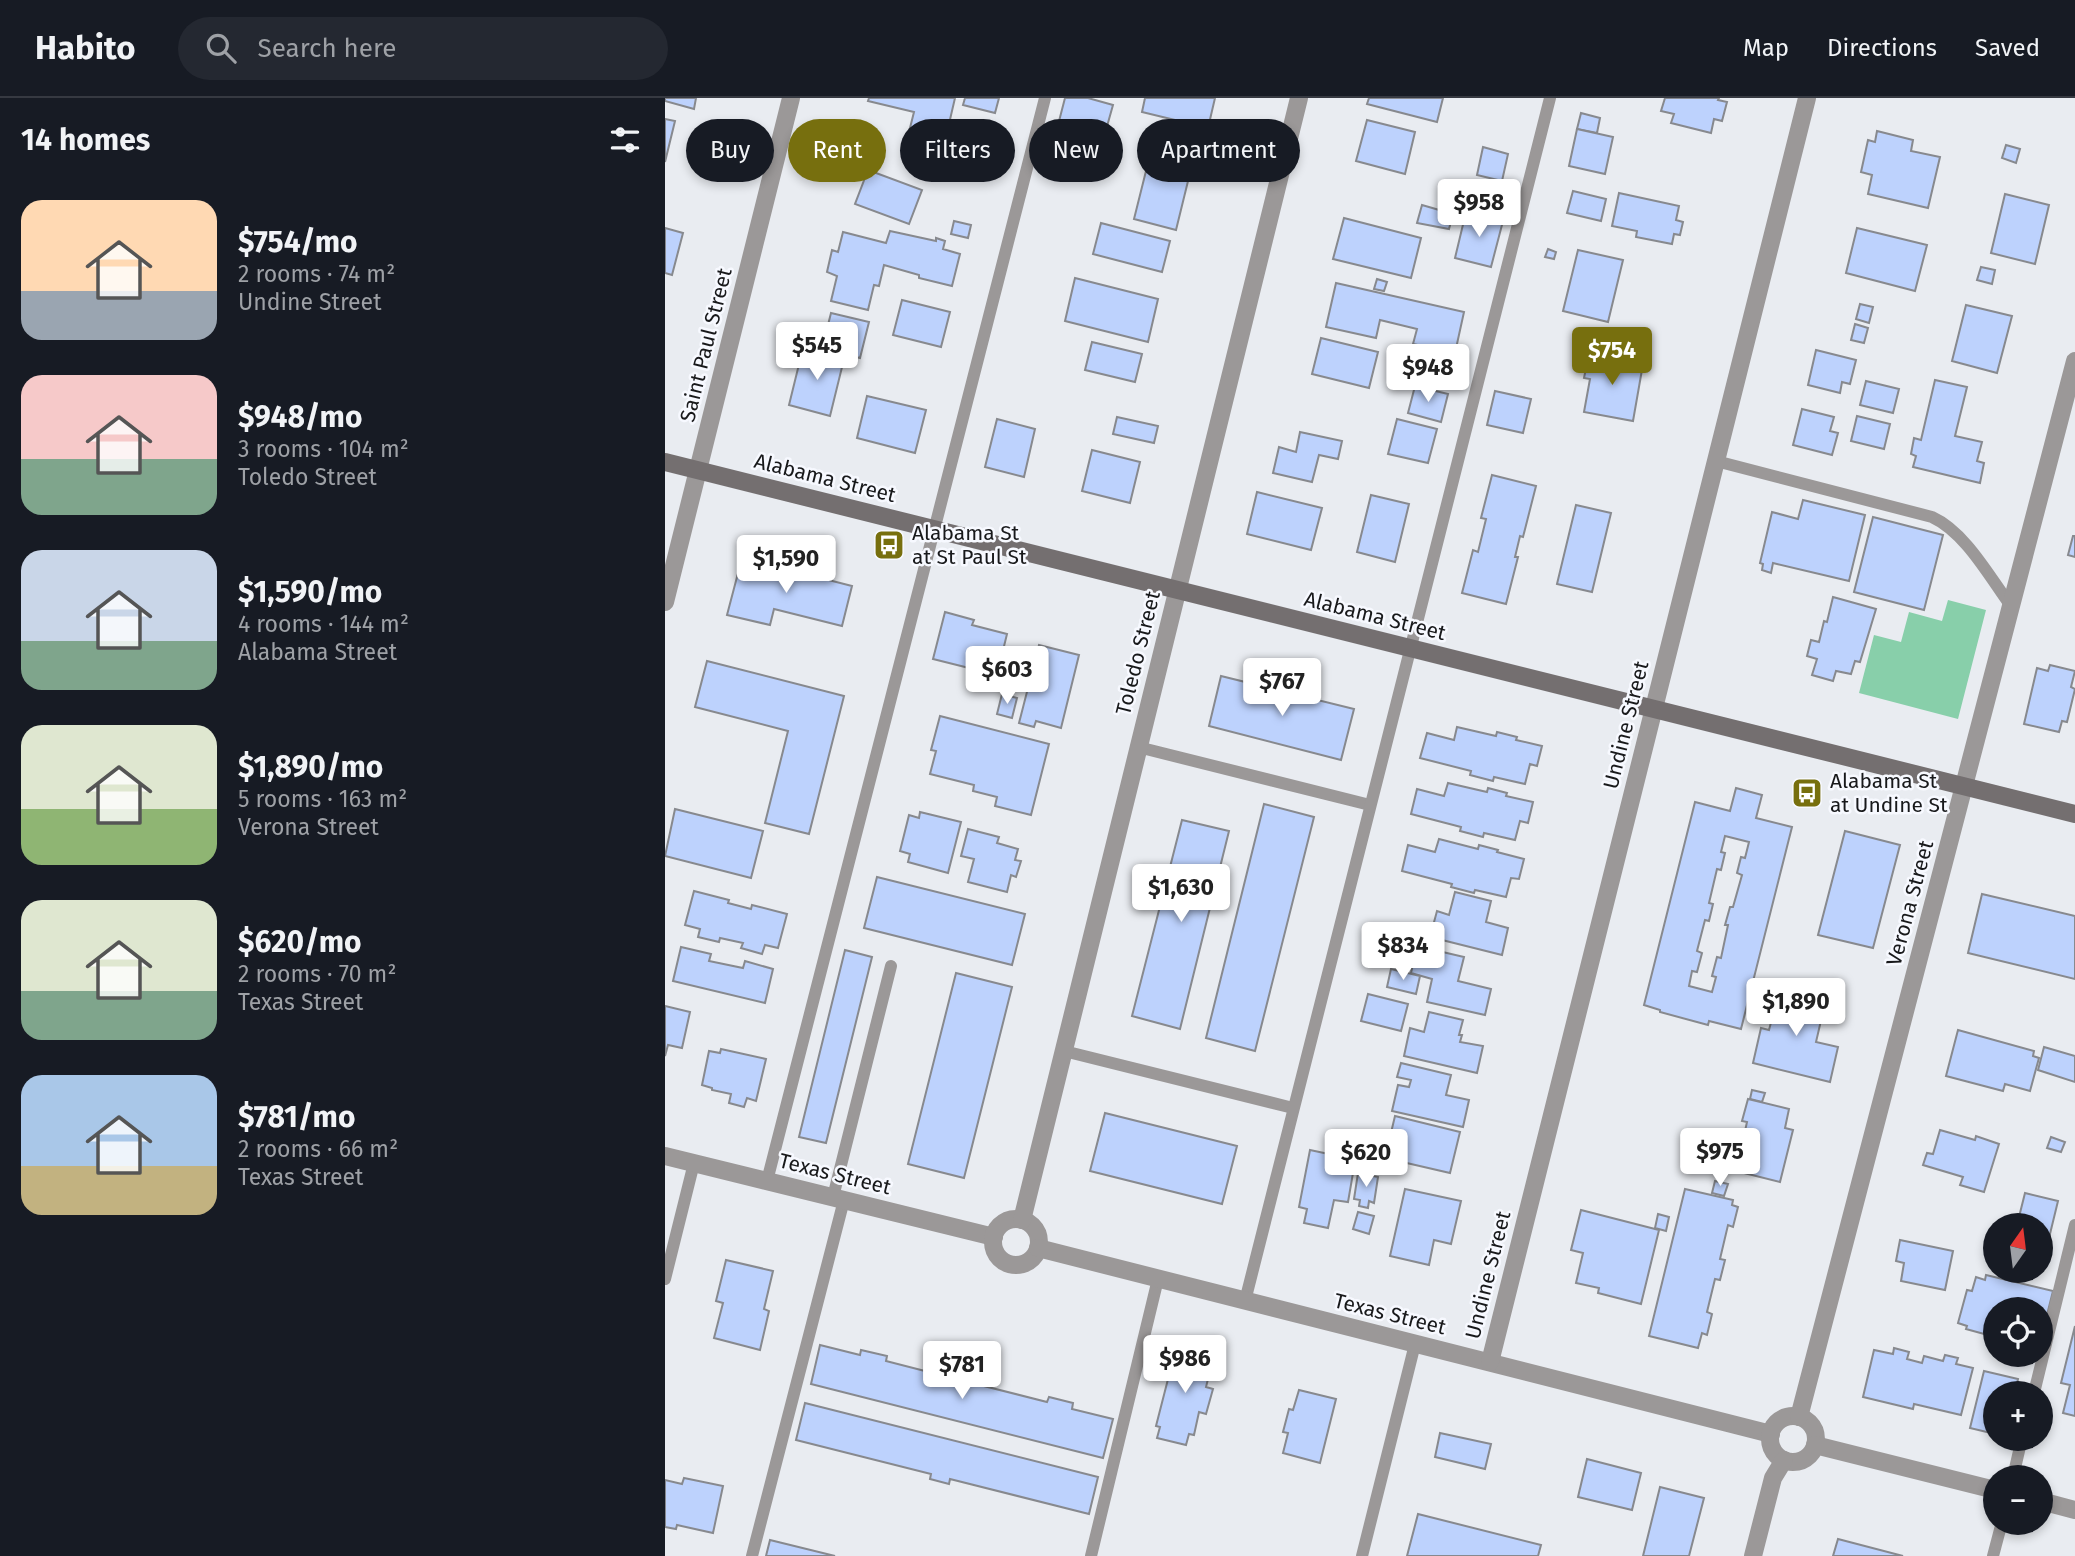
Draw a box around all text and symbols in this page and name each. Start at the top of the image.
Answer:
search box [178,17,668,80]
text: Habito [35,28,136,68]
icon: search [202,29,240,67]
text: Search here [258,33,396,64]
text: Map [1743,34,1789,62]
text: Directions [1827,34,1937,62]
text: Saved [1975,34,2040,62]
chip: Buy [686,119,774,182]
chip: Rent [788,119,886,182]
chip: Filters [900,119,1015,182]
chip: New [1029,119,1123,182]
chip: Apartment [1137,119,1300,182]
icon: filters [606,121,644,159]
text: 14 homes [21,122,150,158]
pin: $958 [1438,180,1520,239]
text: $958 [1454,188,1504,216]
text: $754/mo [238,224,358,260]
icon: home [77,228,161,312]
text: 2 rooms · 74 m² [238,260,395,288]
street label: Saint Paul Street [674,265,738,425]
text: Undine Street [238,288,381,316]
pin: $545 [776,322,858,382]
pin: $754 [1571,328,1653,387]
text: $545 [792,331,842,359]
text: $754 [1588,336,1636,364]
pin: $948 [1387,344,1469,404]
text: $948 [1402,353,1454,381]
text: $948/mo [238,399,362,435]
icon: home [77,403,161,487]
text: 3 rooms · 104 m² [238,435,409,463]
street label: Alabama Street [751,448,899,508]
text: Toledo Street [238,463,377,491]
place label: Alabama St at St Paul St [912,520,1027,570]
bus stop icon: Alabama St at St Paul St [872,528,906,562]
pin: $1,590 [729,536,843,595]
text: $1,590 [753,544,819,572]
text: $1,590/mo [238,574,382,610]
icon: home [77,578,161,662]
street label: Alabama Street [1301,586,1449,646]
street label: Toledo Street [1110,588,1166,718]
text: 4 rooms · 144 m² [238,610,409,638]
text: Alabama Street [238,638,397,666]
pin: $603 [966,646,1048,706]
text: $603 [982,655,1032,683]
pin: $767 [1241,658,1323,718]
street label: Undine Street [1598,658,1655,792]
text: $767 [1259,667,1305,695]
text: $1,890/mo [238,749,383,785]
icon: home [77,753,161,837]
place label: Alabama St at Undine St [1830,768,1948,818]
bus stop icon: Alabama St at Undine St [1790,776,1824,810]
text: 5 rooms · 163 m² [238,785,407,813]
text: Verona Street [238,813,379,841]
street label: Verona Street [1881,837,1939,968]
pin: $1,630 [1124,864,1238,924]
text: $1,630 [1148,873,1214,901]
pin: $834 [1362,922,1444,982]
text: $620/mo [238,924,362,960]
icon: home [77,928,161,1012]
text: $834 [1378,931,1428,959]
text: 2 rooms · 70 m² [238,960,396,988]
pin: $1,890 [1739,978,1853,1038]
text: $1,890 [1762,987,1830,1015]
text: Texas Street [238,988,363,1016]
text: $781/mo [238,1099,355,1135]
icon: home [77,1103,161,1187]
pin: $975 [1679,1128,1761,1188]
pin: $620 [1325,1130,1407,1189]
text: 2 rooms · 66 m² [238,1135,398,1163]
text: $975 [1696,1137,1744,1165]
text: $620 [1341,1138,1391,1166]
street label: Texas Street [776,1148,894,1201]
text: Texas Street [238,1163,363,1191]
street label: Undine Street [1460,1208,1517,1342]
north arrow [1983,1213,2053,1283]
map controls [1983,1213,2053,1535]
street label: Texas Street [1331,1288,1449,1341]
button: locate [1983,1297,2053,1367]
pin: $986 [1144,1336,1226,1395]
pin: $781 [921,1342,1003,1401]
text: $986 [1159,1344,1211,1372]
text: $781 [939,1350,985,1378]
button: + [1983,1381,2053,1451]
button: − [1983,1465,2053,1535]

